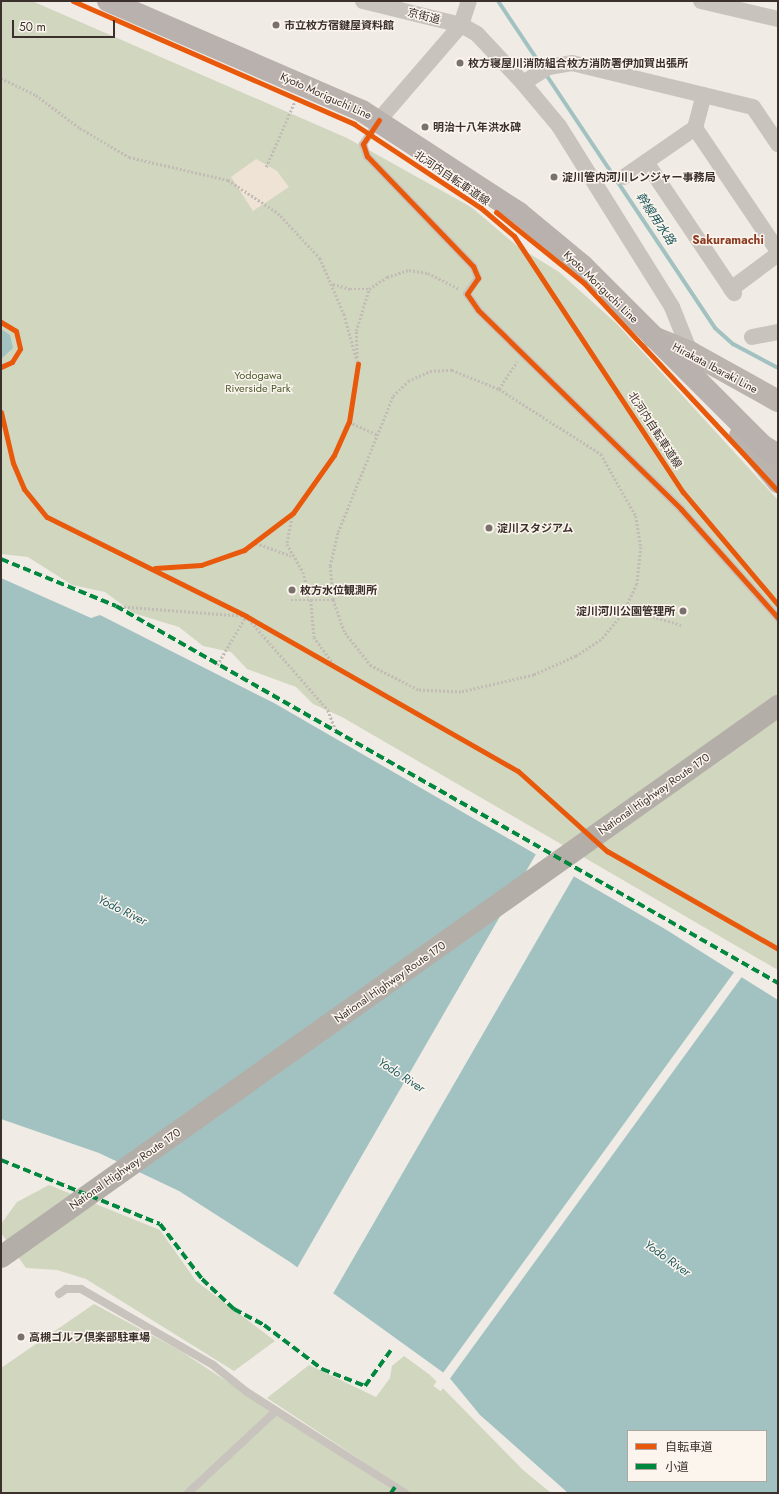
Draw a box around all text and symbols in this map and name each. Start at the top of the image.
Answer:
street label: 京街道 [406,6,442,26]
scale bar [14,12,117,38]
text: 50 m [19,18,46,36]
place label: 市立枚方宿鍵屋資料館 [284,18,394,32]
marker: 市立枚方宿鍵屋資料館 [271,20,281,30]
place label: 枚方寝屋川消防組合枚方消防署伊加賀出張所 [468,56,688,70]
marker: 枚方寝屋川消防組合枚方消防署伊加賀出張所 [455,58,465,68]
street label: Kyoto Moriguchi Line [278,70,374,122]
place label: 明治十八年洪水碑 [433,120,521,134]
marker: 明治十八年洪水碑 [420,122,430,132]
street label: 北河内自転車道線 [412,148,492,208]
place label: 淀川管内河川レンジャー事務局 [562,170,716,184]
marker: 淀川管内河川レンジャー事務局 [549,172,559,182]
water label: 幹線用水路 [632,190,678,248]
district label: Sakuramachi [692,234,764,248]
street label: Kyoto Moriguchi Line [561,248,641,326]
street label: Hirakata Ibaraki Line [670,340,760,396]
park label: Yodogawa Riverside Park [225,369,291,395]
street label: 北河内自転車道線 [626,390,684,470]
place label: 淀川スタジアム [497,521,574,535]
marker: 淀川スタジアム [484,523,494,533]
place label: 枚方水位観測所 [300,583,377,597]
marker: 枚方水位観測所 [287,585,297,595]
place label: 淀川河川公園管理所 [576,604,675,618]
marker: 淀川河川公園管理所 [678,606,688,616]
street label: National Highway Route 170 [596,751,712,837]
water label: Yodo River [95,893,149,929]
street label: National Highway Route 170 [332,939,448,1025]
water label: Yodo River [375,1056,427,1096]
street label: National Highway Route 170 [67,1126,183,1212]
water label: Yodo River [641,1238,693,1280]
place label: 高槻ゴルフ倶楽部駐車場 [29,1330,150,1344]
marker: 高槻ゴルフ倶楽部駐車場 [16,1332,26,1342]
legend [627,1430,767,1482]
text: 自転車道 [665,1438,713,1456]
text: 小道 [665,1458,689,1476]

